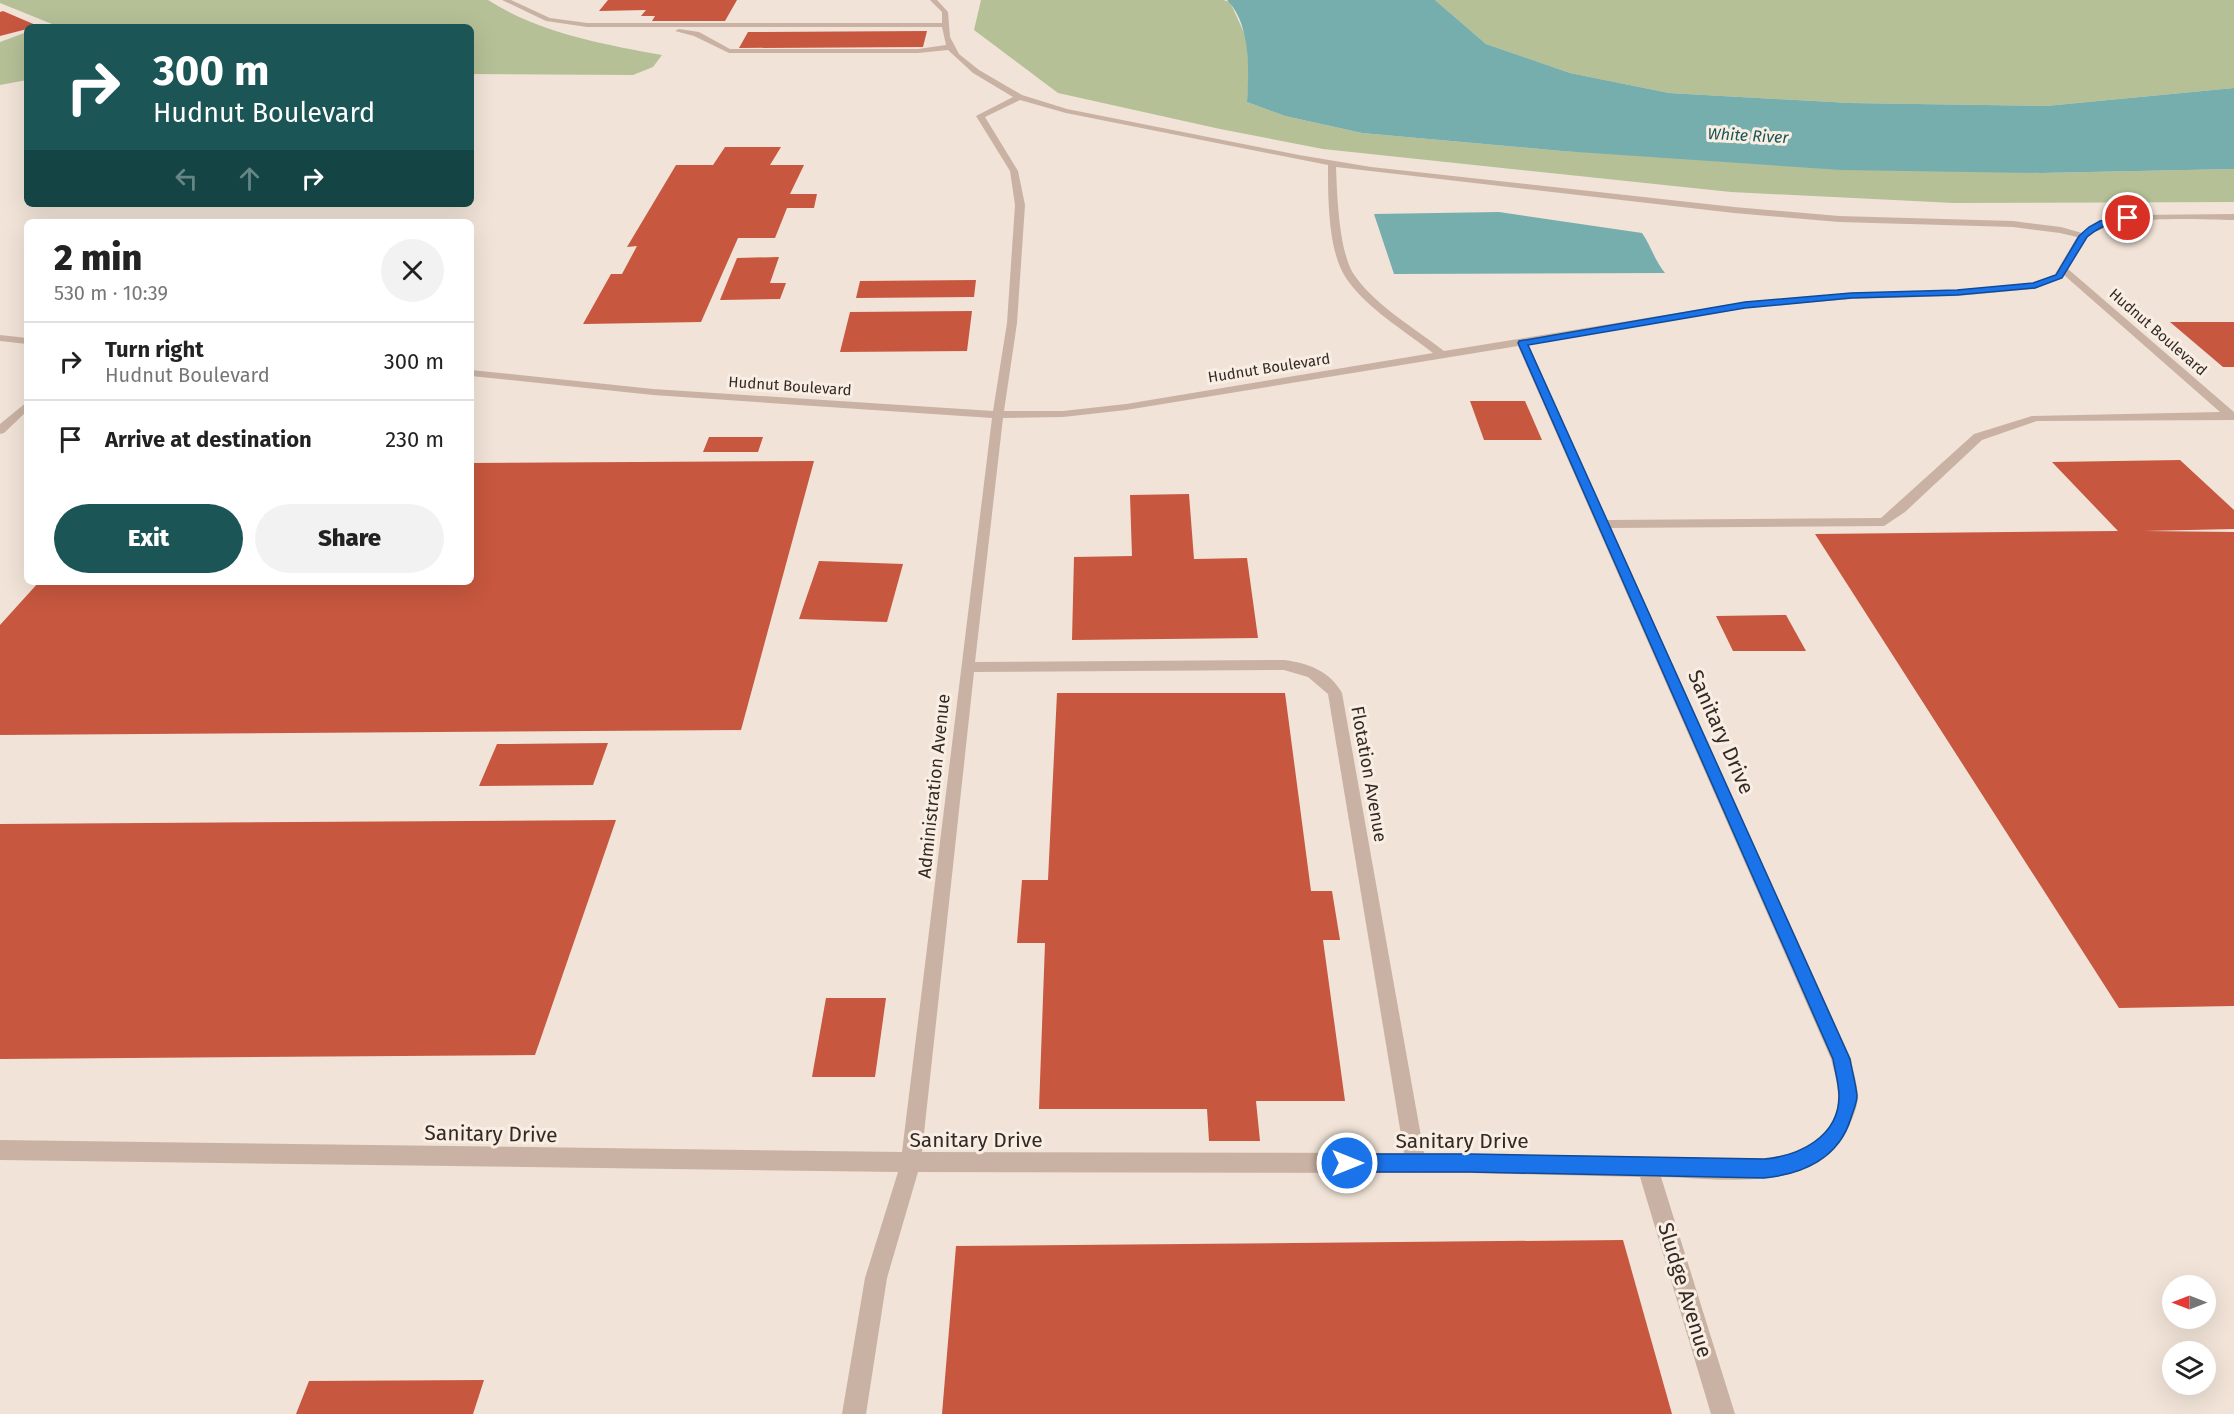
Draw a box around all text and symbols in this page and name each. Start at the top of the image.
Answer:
text: 300 m [153,46,269,96]
icon: right [54,48,132,126]
text: Hudnut Boulevard [153,97,375,129]
water label: White River [1707,124,1790,147]
icon: left [170,162,203,195]
icon: ahead [233,162,266,195]
icon: right [296,162,329,195]
pin [2102,192,2153,243]
icon: arrive [2111,201,2144,234]
text: 2 min [54,236,142,280]
button: close [381,239,444,302]
text: 530 m · 10:39 [54,281,168,305]
street label: Hudnut Boulevard [2106,285,2210,379]
text: Turn right [105,336,204,363]
icon: right [54,345,87,378]
text: 300 m [384,348,444,375]
street label: Hudnut Boulevard [1207,349,1331,387]
text: Hudnut Boulevard [105,363,270,387]
street label: Hudnut Boulevard [728,373,852,399]
icon: arrive [54,423,87,456]
text: Arrive at destination [105,426,312,453]
text: 230 m [385,426,444,453]
button: Exit [54,504,243,573]
button: Share [255,504,444,573]
street label: Sanitary Drive [1682,666,1760,798]
street label: Administration Avenue [913,693,955,879]
street label: Flotation Avenue [1346,704,1392,844]
street label: Sanitary Drive [424,1120,558,1148]
street label: Sanitary Drive [909,1127,1043,1153]
street label: Sanitary Drive [1395,1128,1529,1154]
position arrow [1315,1131,1379,1195]
street label: Sludge Avenue [1652,1219,1718,1361]
north arrow [2162,1275,2216,1329]
map controls [2162,1275,2216,1395]
button: layers [2162,1341,2216,1395]

